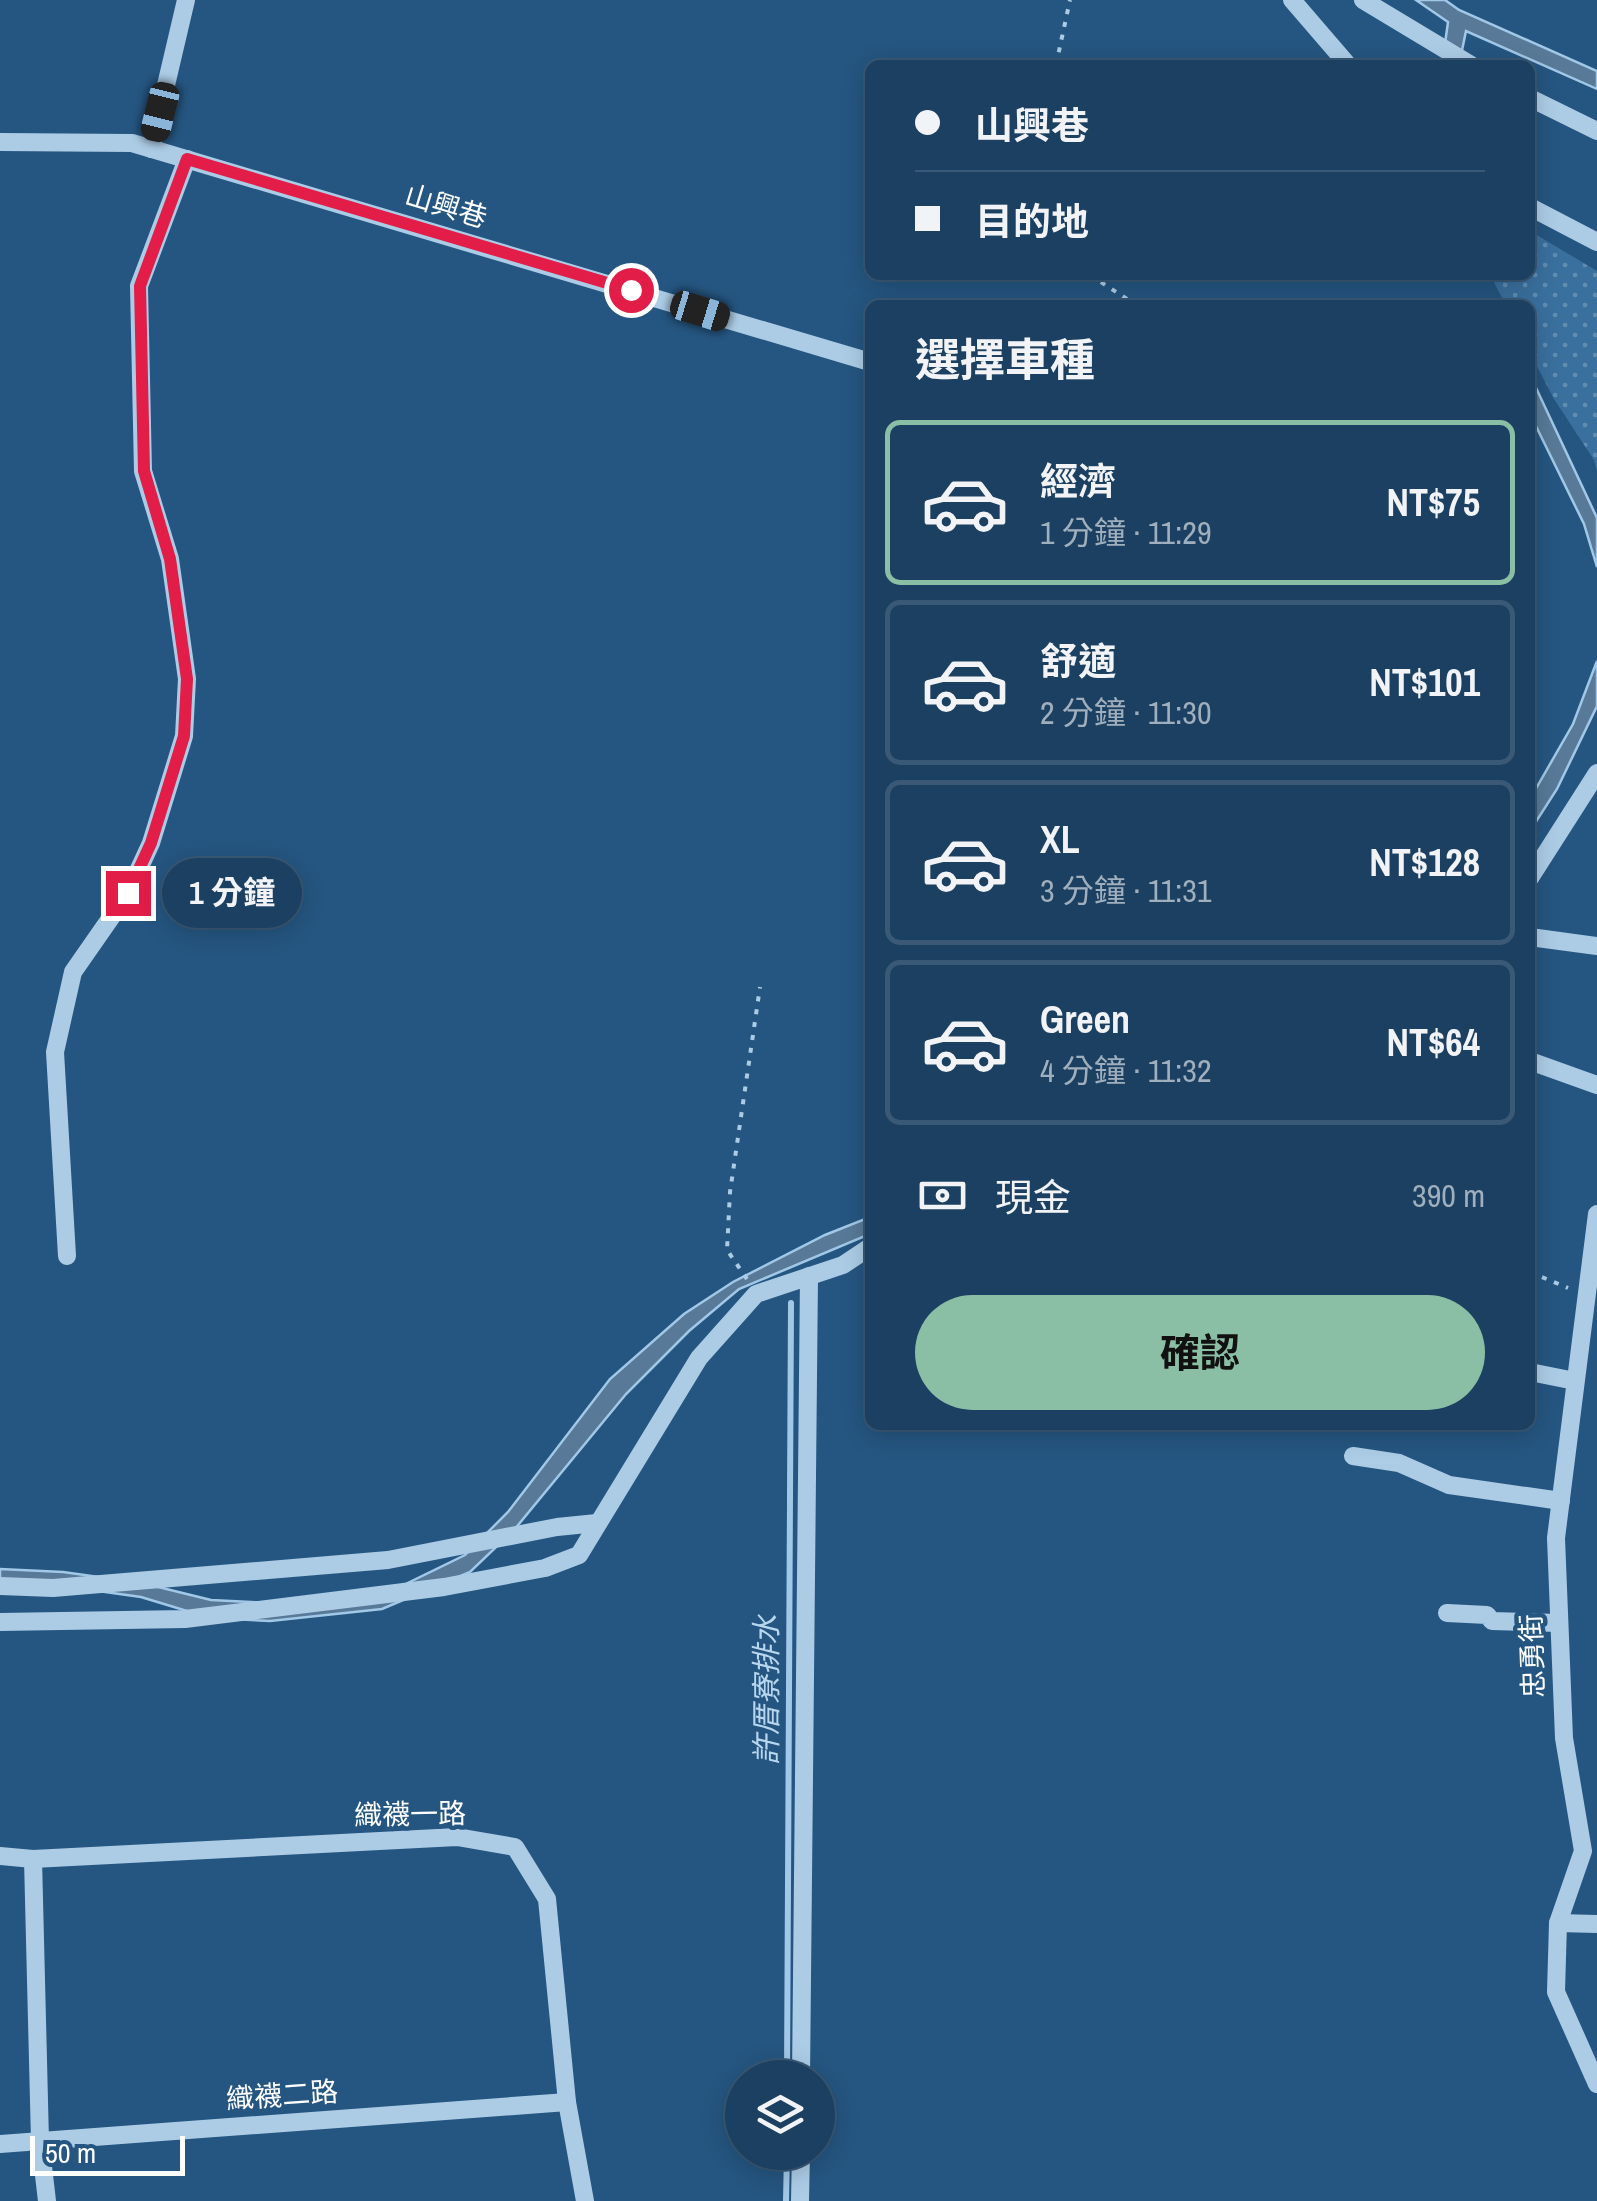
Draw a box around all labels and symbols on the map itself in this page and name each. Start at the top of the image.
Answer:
car [138,79,182,145]
street label: 山興巷 [400,176,492,236]
route start [609,268,654,313]
car [667,288,733,334]
callout: 1 分鐘 [163,858,303,928]
route end [106,871,151,916]
water label: 許厝寮排水 [746,1613,786,1765]
street label: 忠勇街 [1512,1613,1552,1699]
street label: 織襪一路 [354,1794,466,1834]
street label: 織襪二路 [225,2072,339,2118]
scale bar [30,2131,185,2176]

